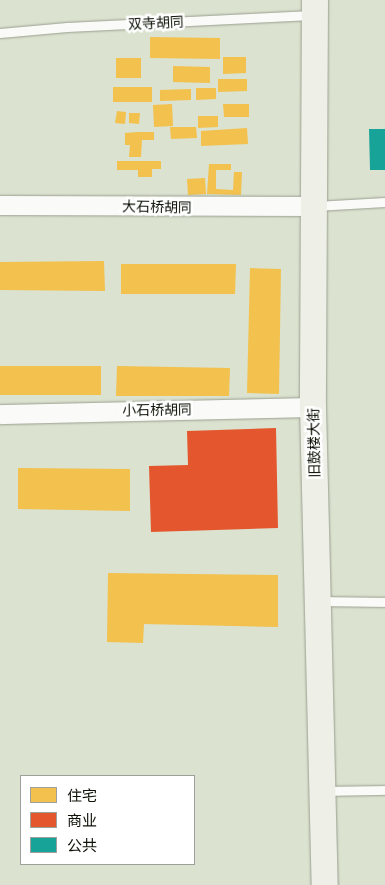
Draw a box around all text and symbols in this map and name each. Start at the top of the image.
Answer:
street label: 双寺胡同 [128,13,184,33]
street label: 大石桥胡同 [122,198,192,216]
street label: 小石桥胡同 [122,401,192,419]
street label: 旧鼓楼大街 [305,408,323,478]
legend [20,775,195,865]
text: 住宅 [67,786,97,805]
text: 商业 [67,811,97,830]
text: 公共 [67,836,97,855]

